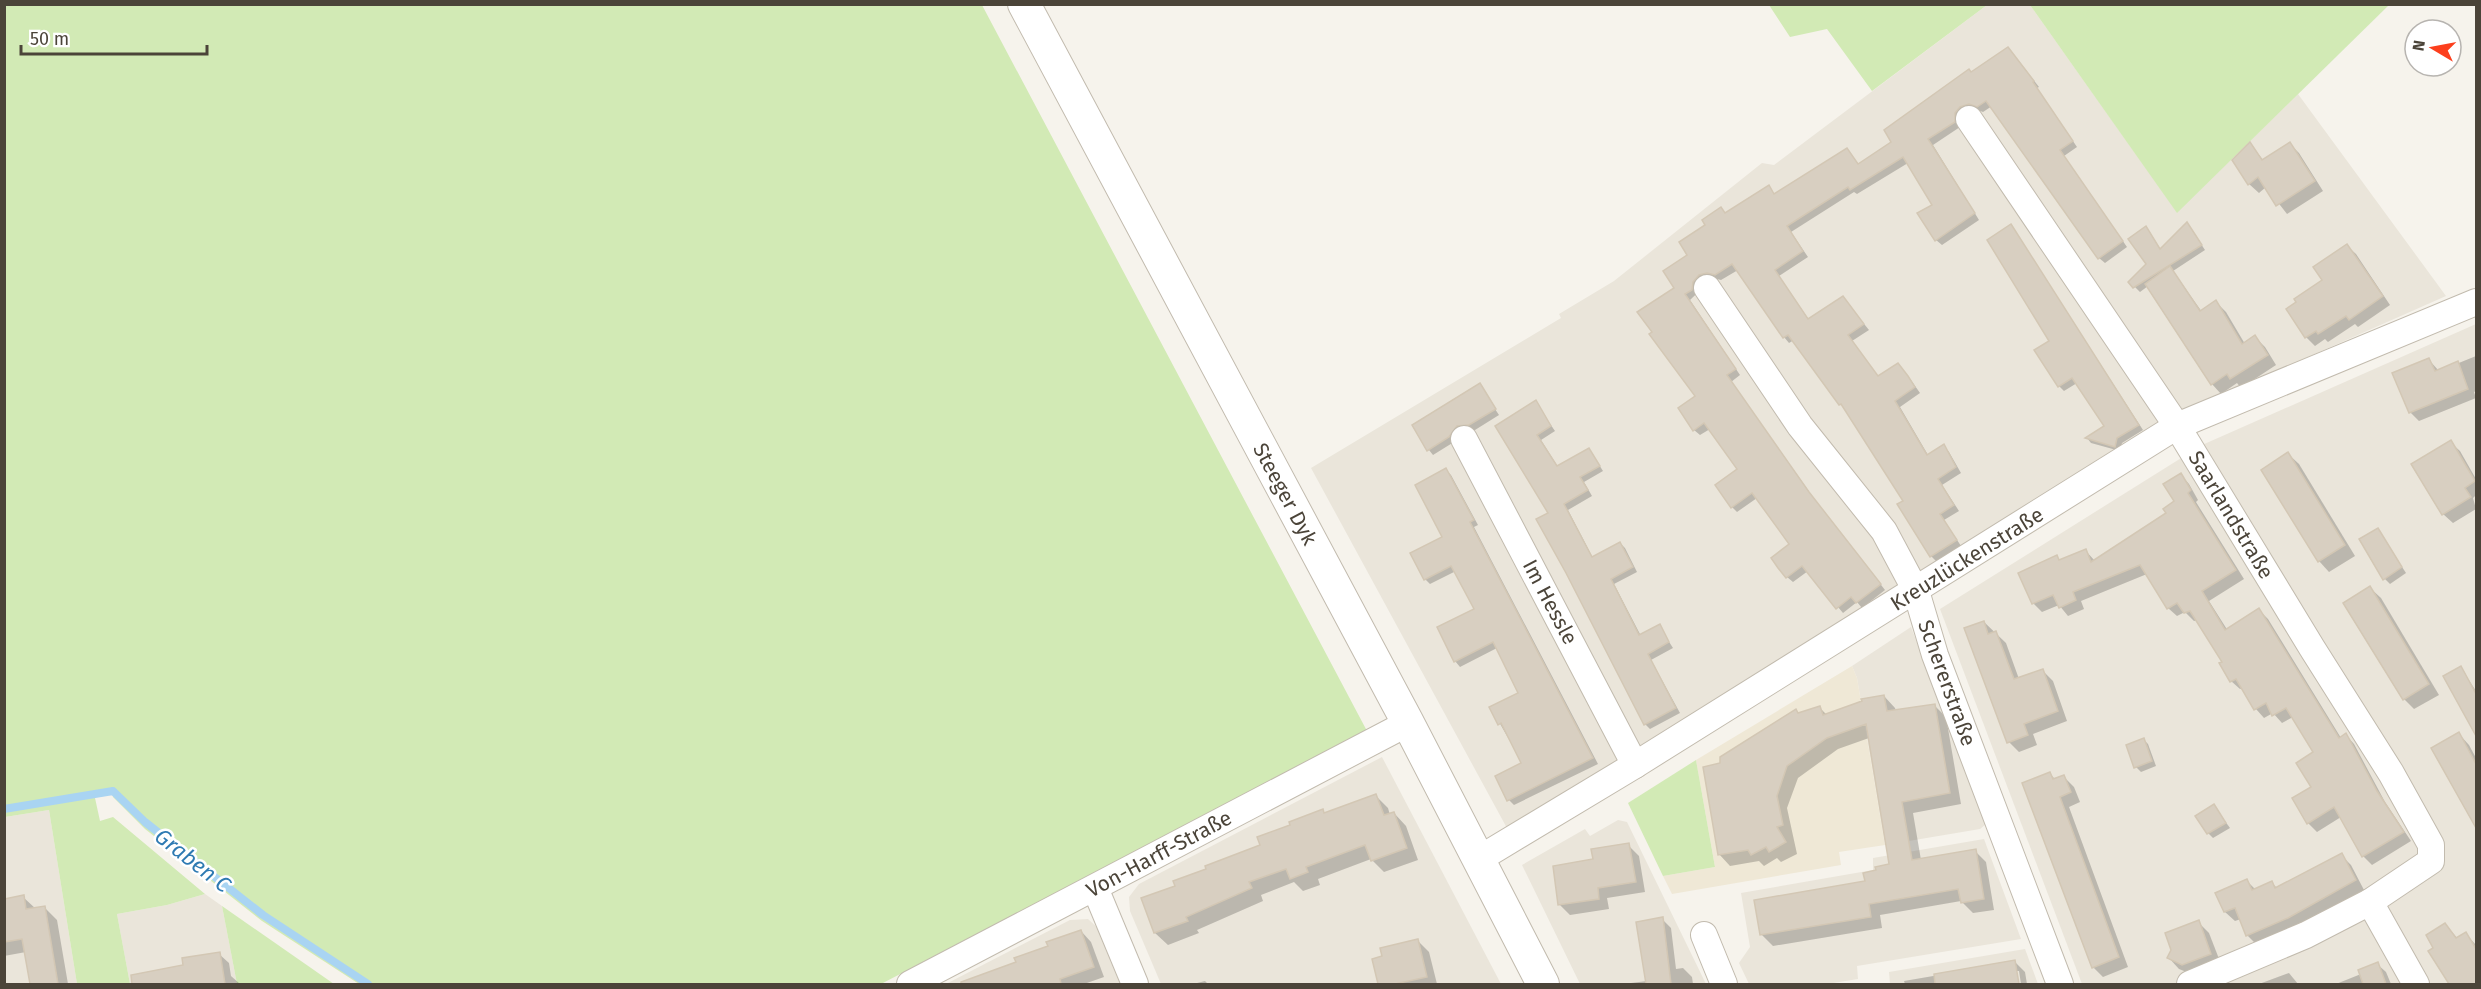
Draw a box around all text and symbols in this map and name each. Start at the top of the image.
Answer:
scale bar [21,18,207,56]
north arrow [2403,18,2463,78]
text: 50 m [30,28,69,50]
text: N [2408,39,2429,52]
street label: Steeger Dyk [1247,438,1323,550]
street label: Saarlandstraße [2183,446,2279,584]
street label: Kreuzlückenstraße [1886,501,2048,617]
street label: Im Hessle [1517,555,1583,649]
street label: Schererstraße [1912,617,1982,749]
street label: Von-Harff-Straße [1082,805,1236,903]
water label: Graben C [149,822,237,899]

